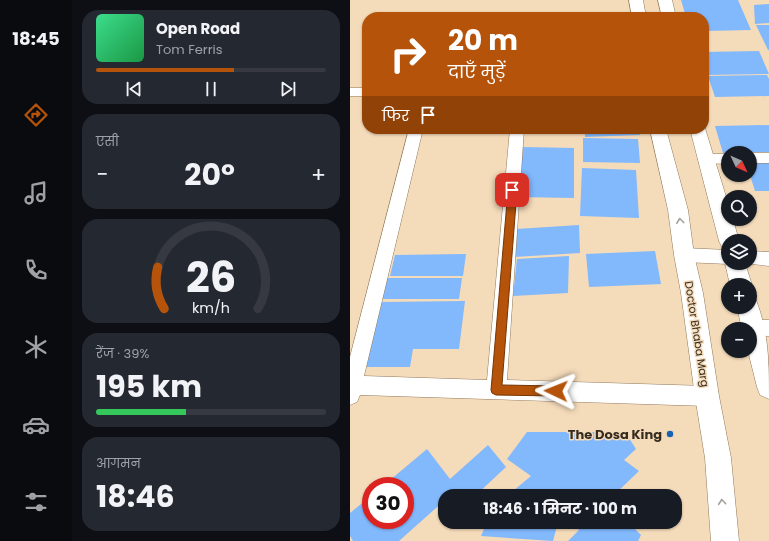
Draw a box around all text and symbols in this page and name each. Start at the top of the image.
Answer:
text: Open Road [156,18,240,39]
text: 20 m [448,21,518,60]
text: 18:45 [12,26,60,51]
icon: right [382,28,434,80]
text: Tom Ferris [156,40,223,59]
text: दाएँ मुड़ें [448,59,505,84]
icon: previous [123,78,145,100]
icon: pause [200,78,222,100]
icon: next [277,78,299,100]
icon: directions [22,101,50,129]
icon: arrive [417,104,439,126]
text: फिर [382,105,409,126]
text: एसी [96,132,119,151]
north arrow [721,146,757,182]
map controls [721,146,757,358]
text: 20° [184,153,235,196]
text: − [96,159,108,190]
text: + [311,159,326,190]
pin [495,173,529,207]
icon: music [22,179,50,207]
icon: arrive [501,179,523,201]
button: search [721,190,757,226]
one-way arrow [676,218,685,225]
button: layers [721,234,757,270]
text: 26 [186,247,236,306]
icon: phone [22,256,50,284]
button: + [721,278,757,314]
street label: Doctor Bhaba Marg [681,280,713,388]
text: km/h [192,297,230,317]
button: − [721,322,757,358]
icon: climate [22,333,50,361]
text: रेंज · 39% [96,344,149,363]
text: 195 km [96,365,202,408]
position arrow [535,370,577,412]
icon: car [22,411,50,439]
place label: The Dosa King [568,425,662,444]
marker: The Dosa King [665,429,675,439]
text: आगमन [96,454,141,473]
text: 18:46 [96,475,175,518]
speed limit sign: 30 [362,477,414,529]
icon: filters [22,488,50,516]
text: 18:46 · 1 मिनट · 100 m [483,498,637,519]
one-way arrow [718,499,727,505]

